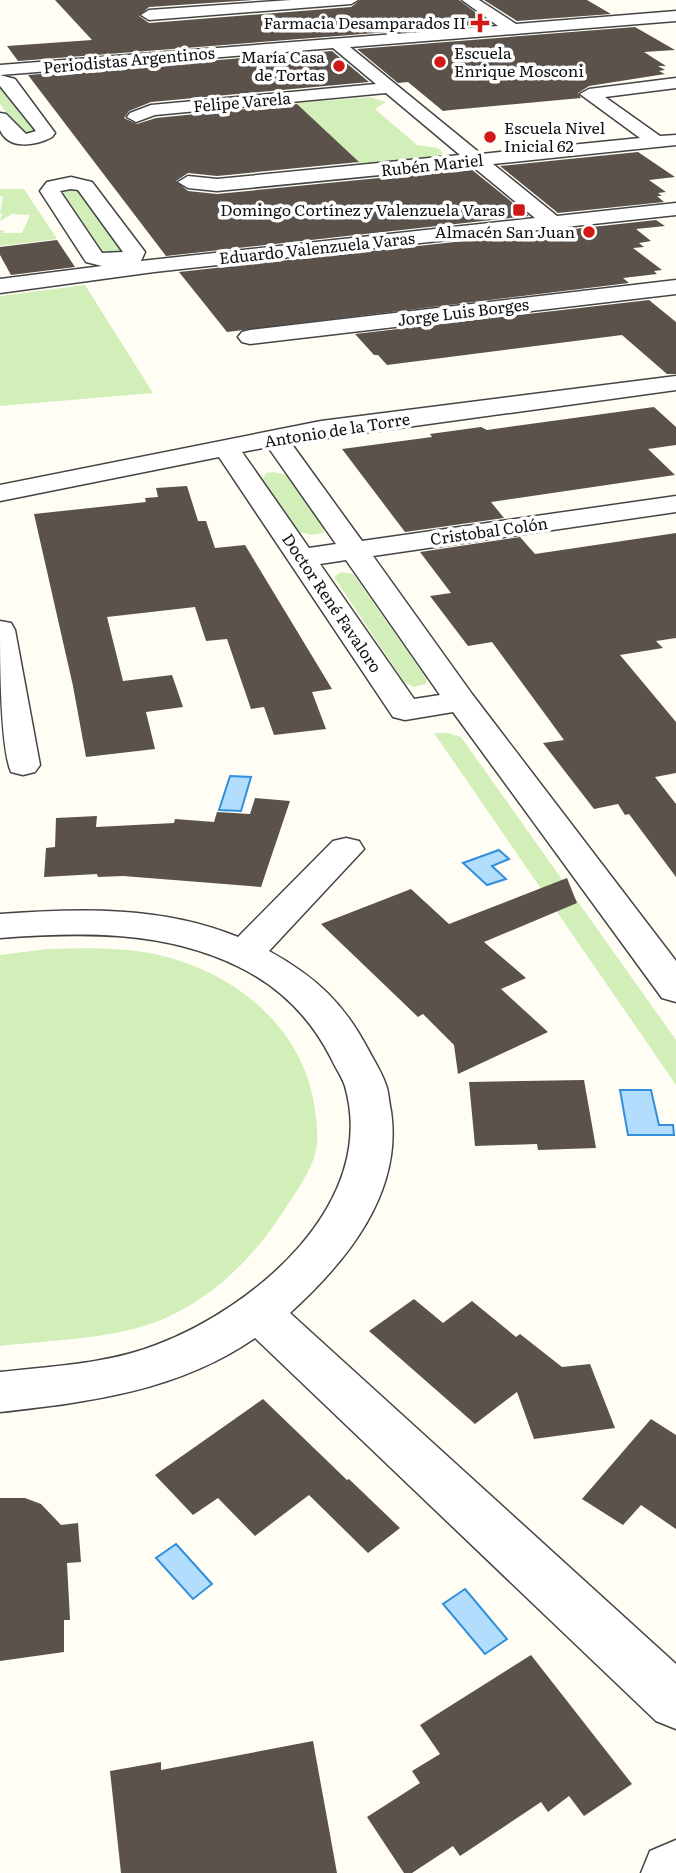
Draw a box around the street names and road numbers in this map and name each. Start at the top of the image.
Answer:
street label: Periodistas Argentinos [42,40,216,78]
street label: Felipe Varela [192,85,292,117]
street label: Rubén Mariel [379,147,484,181]
street label: Eduardo Valenzuela Varas [218,225,416,269]
street label: Jorge Luis Borges [396,291,530,331]
street label: Antonio de la Torre [262,406,411,452]
street label: Cristobal Colón [428,510,550,550]
street label: Doctor René Favaloro [277,528,388,677]

